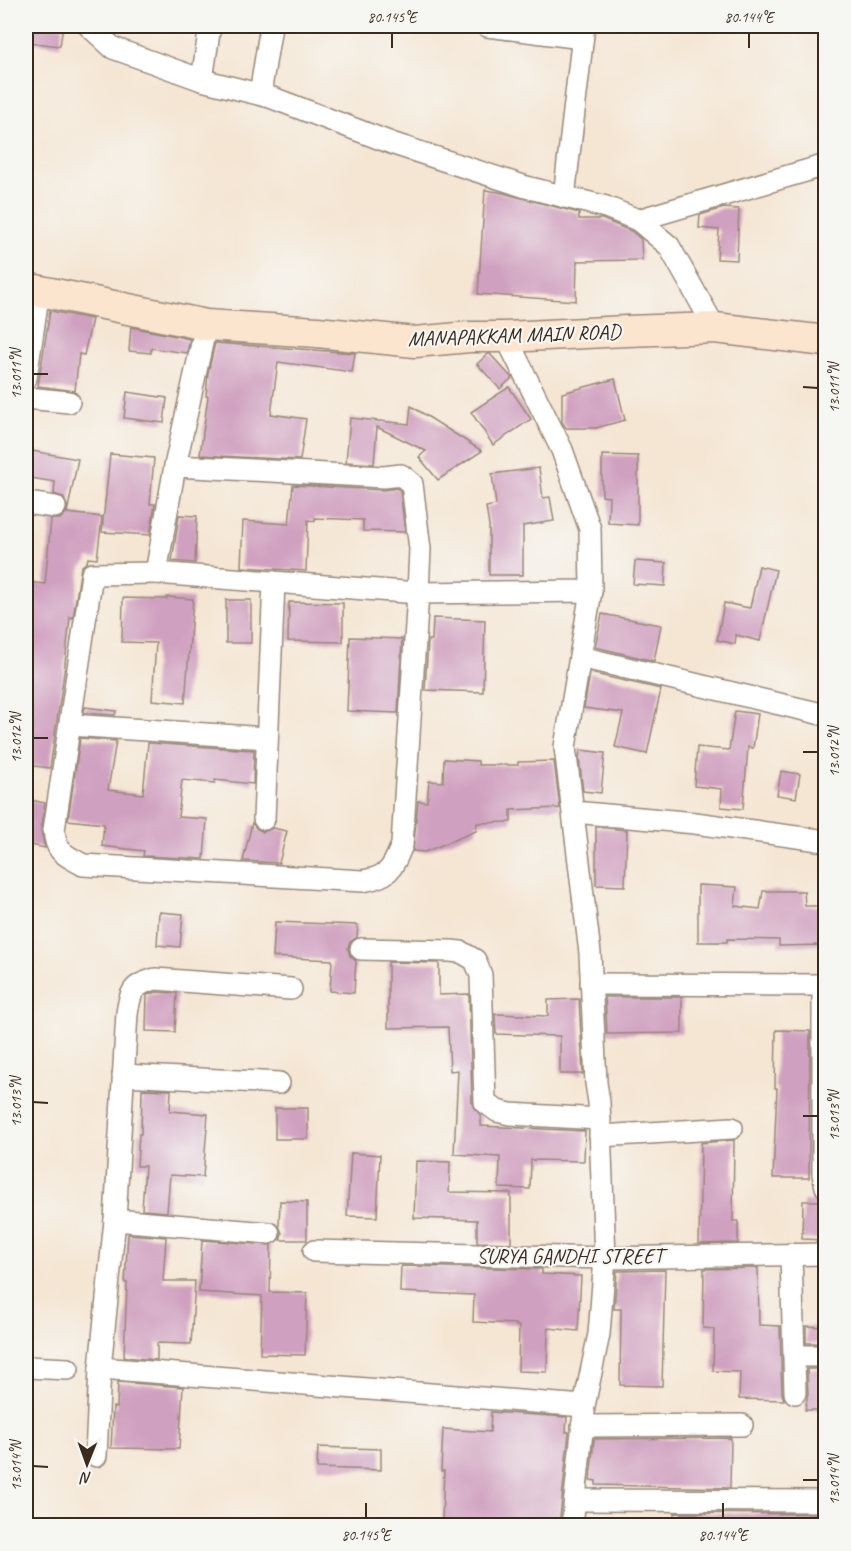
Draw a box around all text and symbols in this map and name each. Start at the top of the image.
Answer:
text: 80.145°E [368,8,419,27]
text: 80.144°E [725,8,776,27]
street label: MANAPAKKAM MAIN ROAD [407,318,623,352]
text: 13.011°N [7,346,26,399]
text: 13.011°N [825,360,844,413]
text: 13.012°N [7,710,26,763]
text: 13.012°N [825,724,844,777]
text: 13.013°N [7,1074,26,1127]
text: 13.013°N [825,1088,844,1141]
street label: SURYA GANDHI STREET [477,1243,669,1269]
north arrow [57,1434,117,1494]
text: 13.014°N [7,1438,26,1491]
text: 13.014°N [825,1452,844,1505]
text: N [79,1468,92,1488]
text: 80.145°E [342,1526,393,1545]
text: 80.144°E [699,1526,750,1545]

